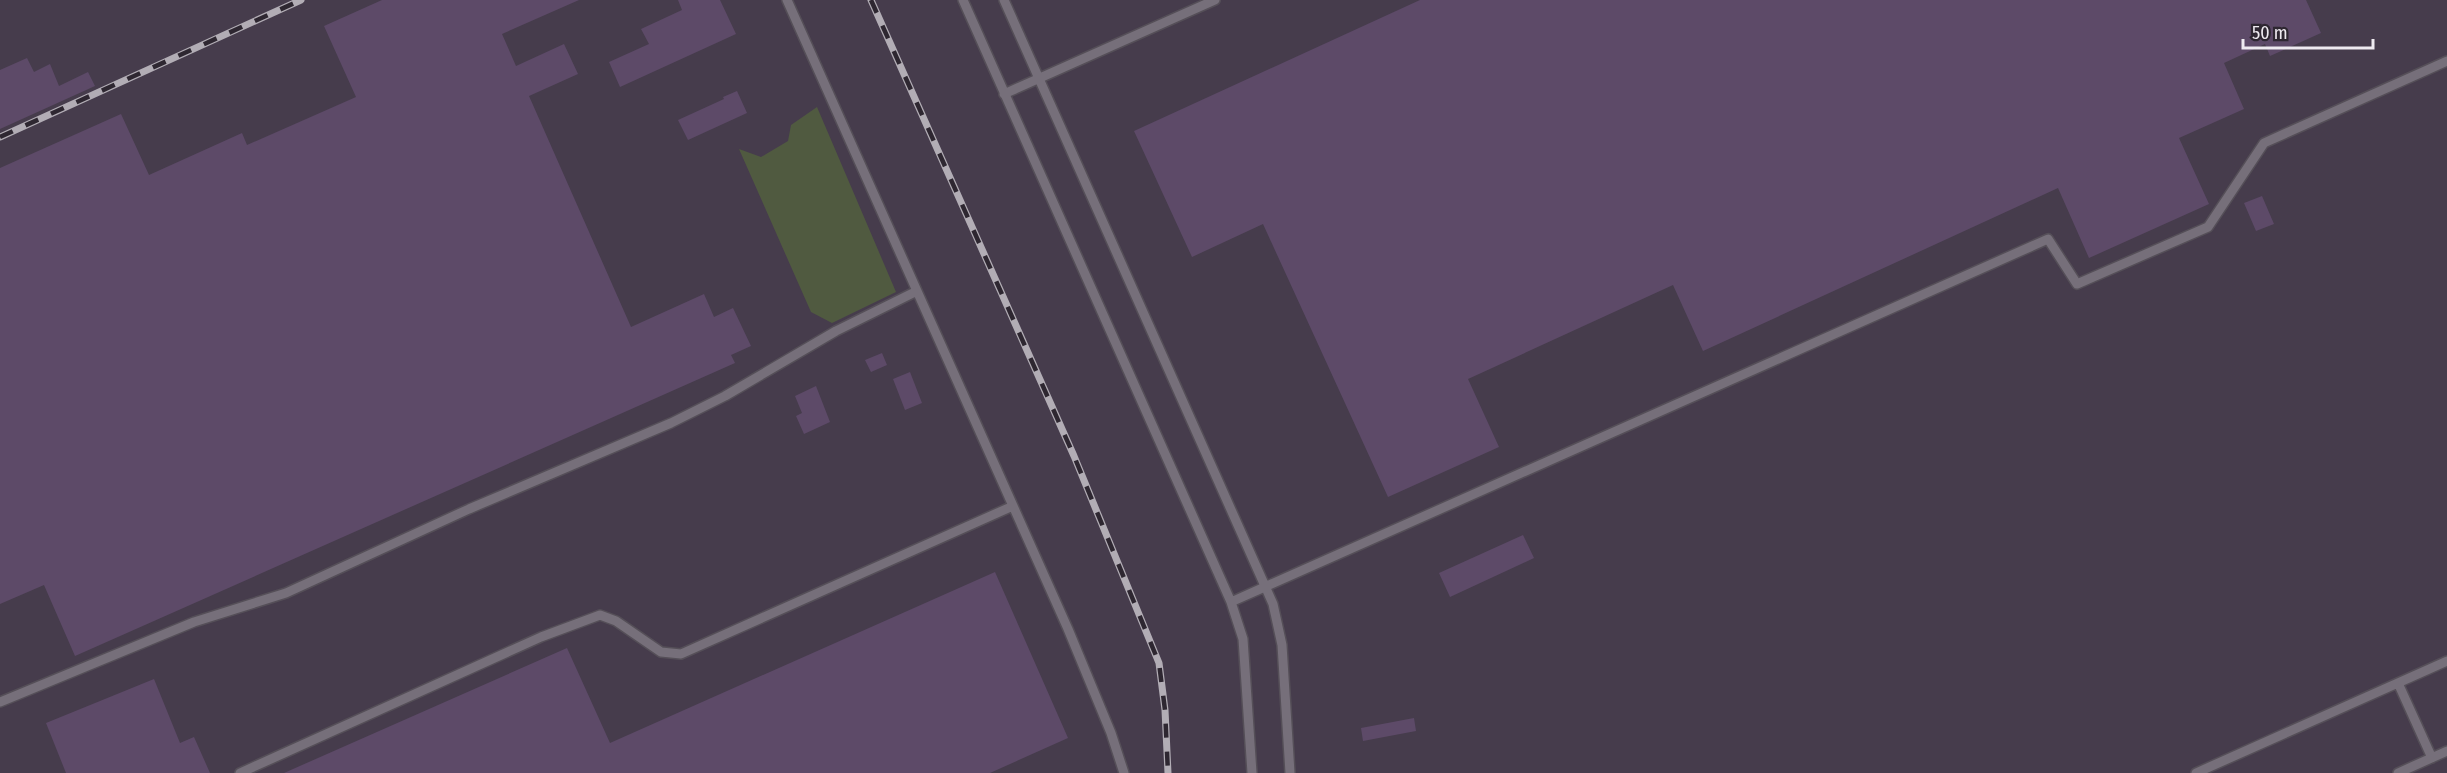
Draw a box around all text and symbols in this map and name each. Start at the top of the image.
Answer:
scale bar [2243,12,2374,50]
text: 50 m [2252,22,2288,44]

